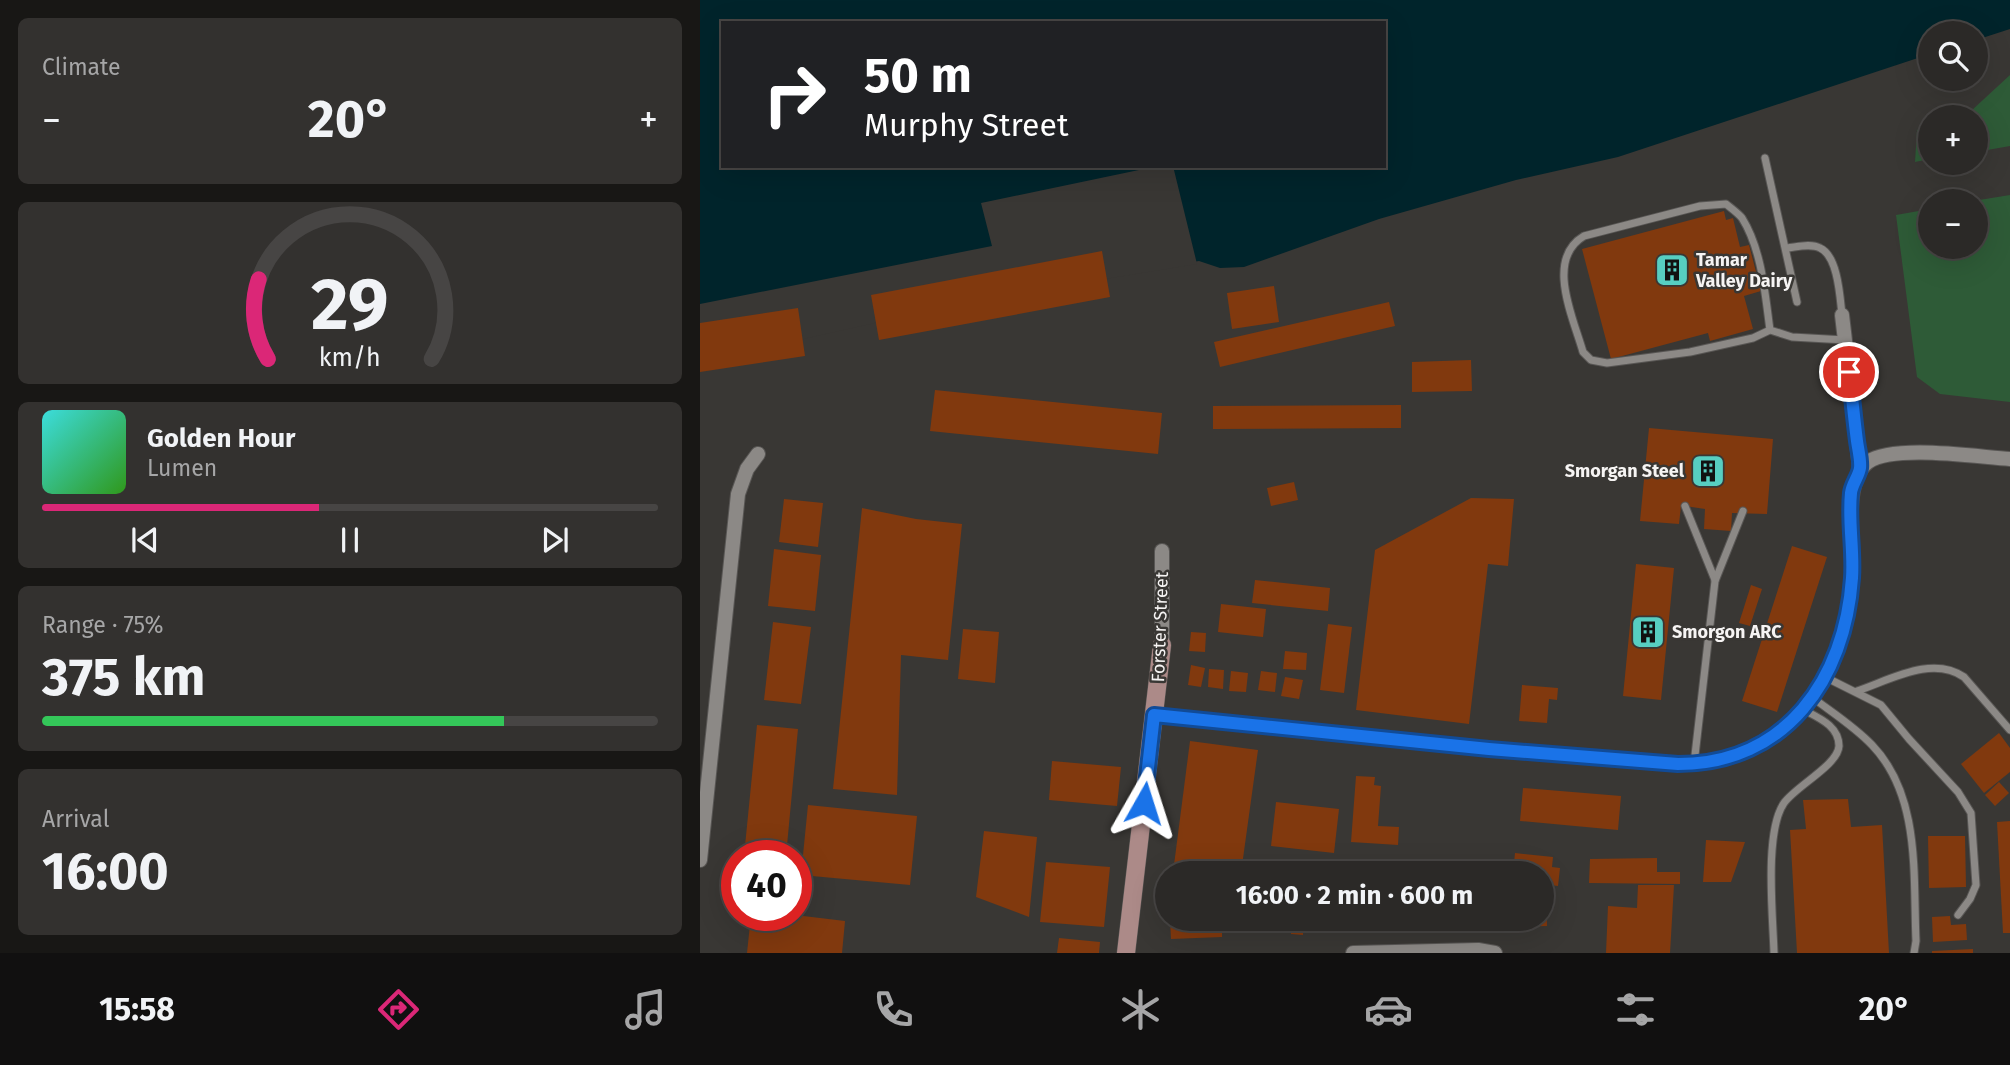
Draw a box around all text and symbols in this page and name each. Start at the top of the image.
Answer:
map controls [1918,21,1988,259]
button: search [1918,21,1988,91]
text: 50 m [864,46,972,105]
icon: right [749,49,840,140]
text: Climate [42,53,121,81]
text: 20° [308,88,392,151]
text: − [42,97,61,143]
text: + [639,97,658,143]
button: + [1918,105,1988,175]
text: Murphy Street [864,106,1068,144]
button: − [1918,189,1988,259]
place label: Tamar Valley Dairy [1695,249,1793,292]
building icon: Tamar Valley Dairy [1653,251,1691,289]
text: 29 [311,261,389,348]
pin [1819,342,1879,402]
text: km/h [319,343,381,373]
icon: arrive [1830,353,1868,391]
text: Golden Hour [147,423,295,454]
building icon: Smorgan Steel [1689,452,1727,490]
text: Lumen [147,454,217,482]
place label: Smorgan Steel [1565,460,1685,482]
icon: previous [126,521,164,559]
icon: pause [331,521,369,559]
icon: next [536,521,574,559]
street label: Forster Street [1147,571,1173,683]
text: Range · 75% [42,611,163,639]
building icon: Smorgon ARC [1629,613,1667,651]
place label: Smorgon ARC [1672,621,1782,643]
text: 375 km [42,646,205,709]
position arrow [1107,766,1181,840]
text: Arrival [42,805,109,833]
text: 16:00 [42,840,169,903]
speed limit sign: 40 [721,840,812,931]
text: 16:00 · 2 min · 600 m [1236,880,1473,911]
icon: directions [374,985,423,1034]
icon: music [621,985,670,1034]
icon: phone [869,985,918,1034]
icon: climate [1116,985,1165,1034]
icon: car [1364,985,1413,1034]
icon: filters [1611,985,1660,1034]
text: 15:58 [99,990,175,1028]
text: 20° [1859,990,1911,1028]

